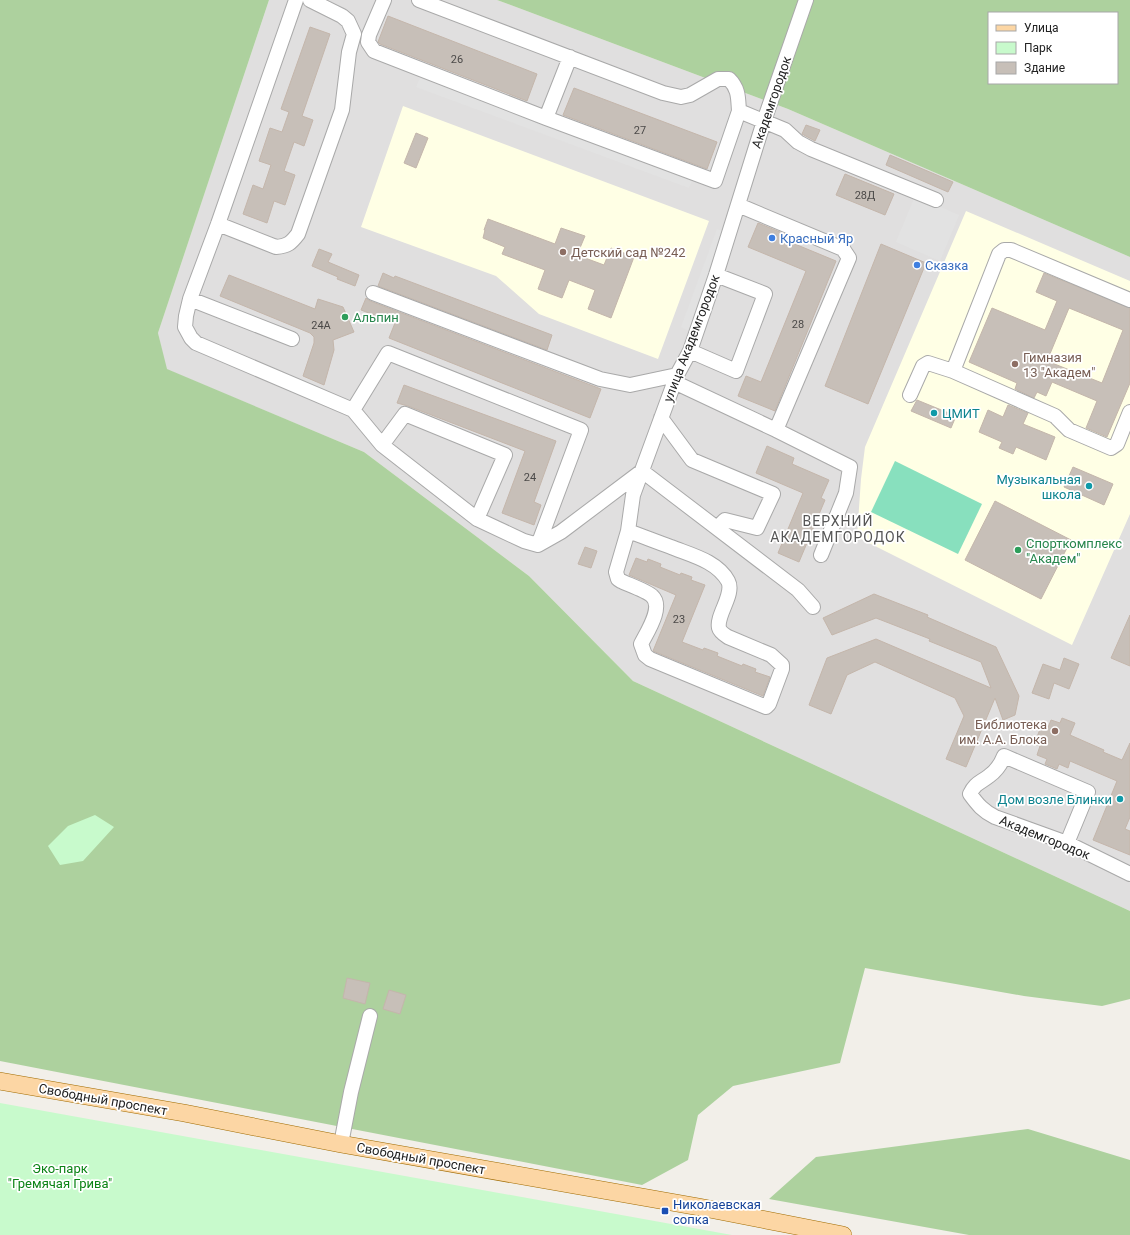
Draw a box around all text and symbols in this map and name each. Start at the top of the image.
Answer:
legend [988,12,1118,84]
text: Улица [1024,21,1059,35]
text: Парк [1024,41,1053,55]
house number: 26 [451,53,463,66]
street label: Академгородок [749,54,794,150]
text: Здание [1024,61,1065,75]
house number: 27 [634,124,646,137]
house number: 28Д [855,189,875,202]
place label: Красный Яр [780,231,853,246]
marker: Красный Яр [767,233,777,243]
place label: Детский сад №242 [571,245,686,260]
marker: Детский сад №242 [558,247,568,257]
place label: Сказка [925,258,968,273]
marker: Сказка [912,260,922,270]
street label: улица Академгородок [660,272,723,404]
place label: Альпин [353,310,399,325]
marker: Альпин [340,312,350,322]
house number: 28 [792,318,804,331]
house number: 24А [311,319,332,332]
place label: Гимназия 13 "Академ" [1023,350,1095,380]
marker: Гимназия 13 "Академ" [1010,359,1020,369]
place label: ЦМИТ [942,406,980,421]
marker: ЦМИТ [929,408,939,418]
house number: 24 [524,471,536,484]
place label: Музыкальная школа [996,472,1081,502]
marker: Музыкальная школа [1084,481,1094,491]
district label: ВЕРХНИЙ АКАДЕМГОРОДОК [770,513,906,545]
place label: Спорткомплекс "Академ" [1026,536,1122,566]
marker: Спорткомплекс "Академ" [1013,545,1023,555]
house number: 23 [673,613,685,626]
place label: Библиотека им. А.А. Блока [959,717,1047,747]
marker: Библиотека им. А.А. Блока [1050,726,1060,736]
place label: Дом возле Блинки [998,792,1112,807]
marker: Дом возле Блинки [1115,794,1125,804]
street label: Академгородок [997,812,1092,862]
street label: Свободный проспект [37,1081,168,1118]
street label: Свободный проспект [355,1140,486,1177]
park label: Эко-парк "Гремячая Грива" [8,1161,112,1191]
place label: Николаевская сопка [673,1197,761,1227]
marker: Николаевская сопка [660,1206,670,1216]

